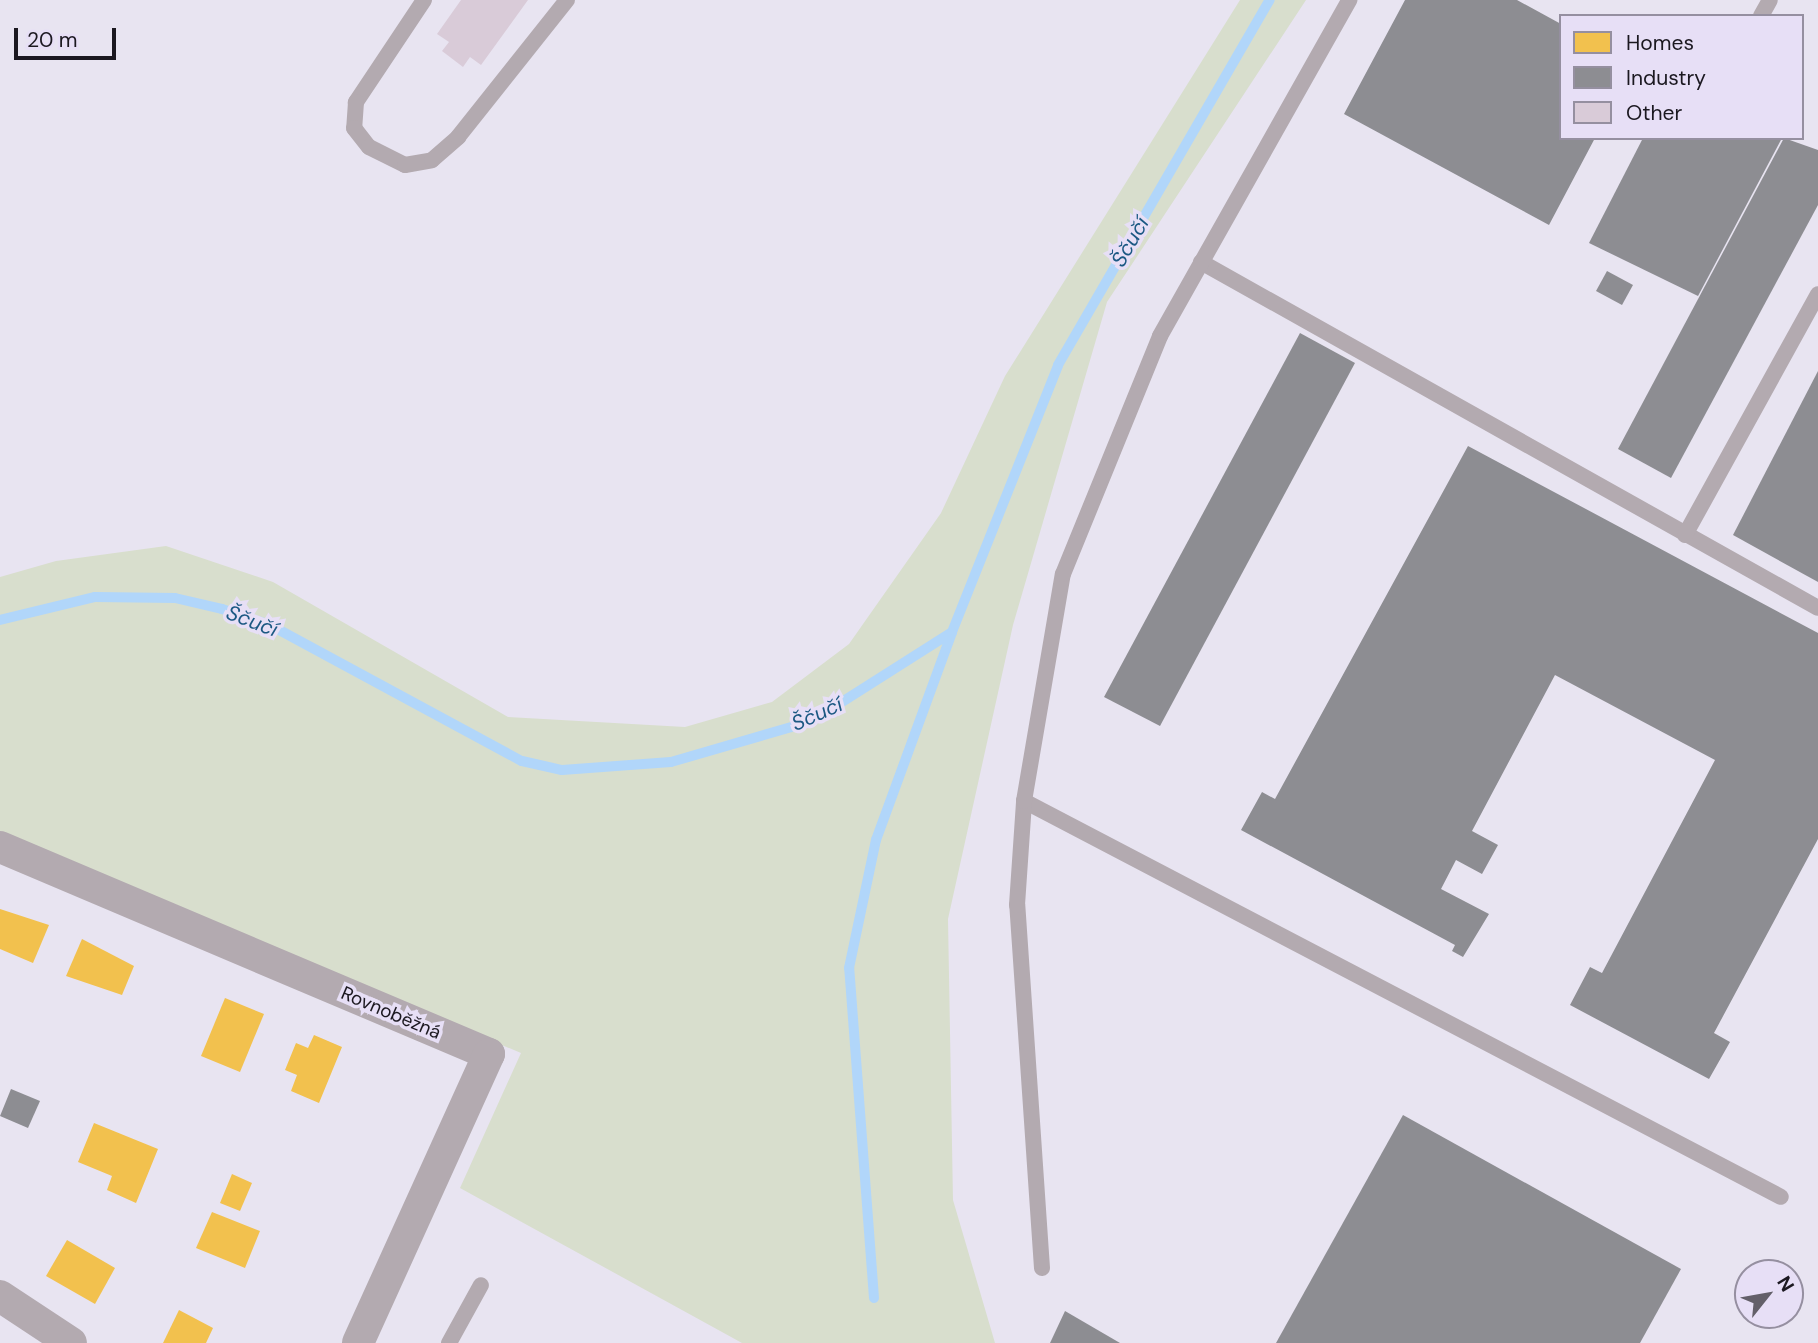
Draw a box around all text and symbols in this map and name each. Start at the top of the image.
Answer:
scale bar [18,14,119,58]
legend [1559,14,1804,140]
text: 20 m [27,26,78,54]
text: Homes [1626,29,1694,57]
text: Industry [1626,64,1706,92]
text: Other [1626,99,1682,127]
water label: Ščučí [1106,213,1154,271]
water label: Ščučí [223,600,281,642]
water label: Ščučí [788,692,846,736]
street label: Rovnoběžná [338,982,444,1044]
north arrow [1734,1259,1804,1329]
text: N [1771,1272,1800,1296]

